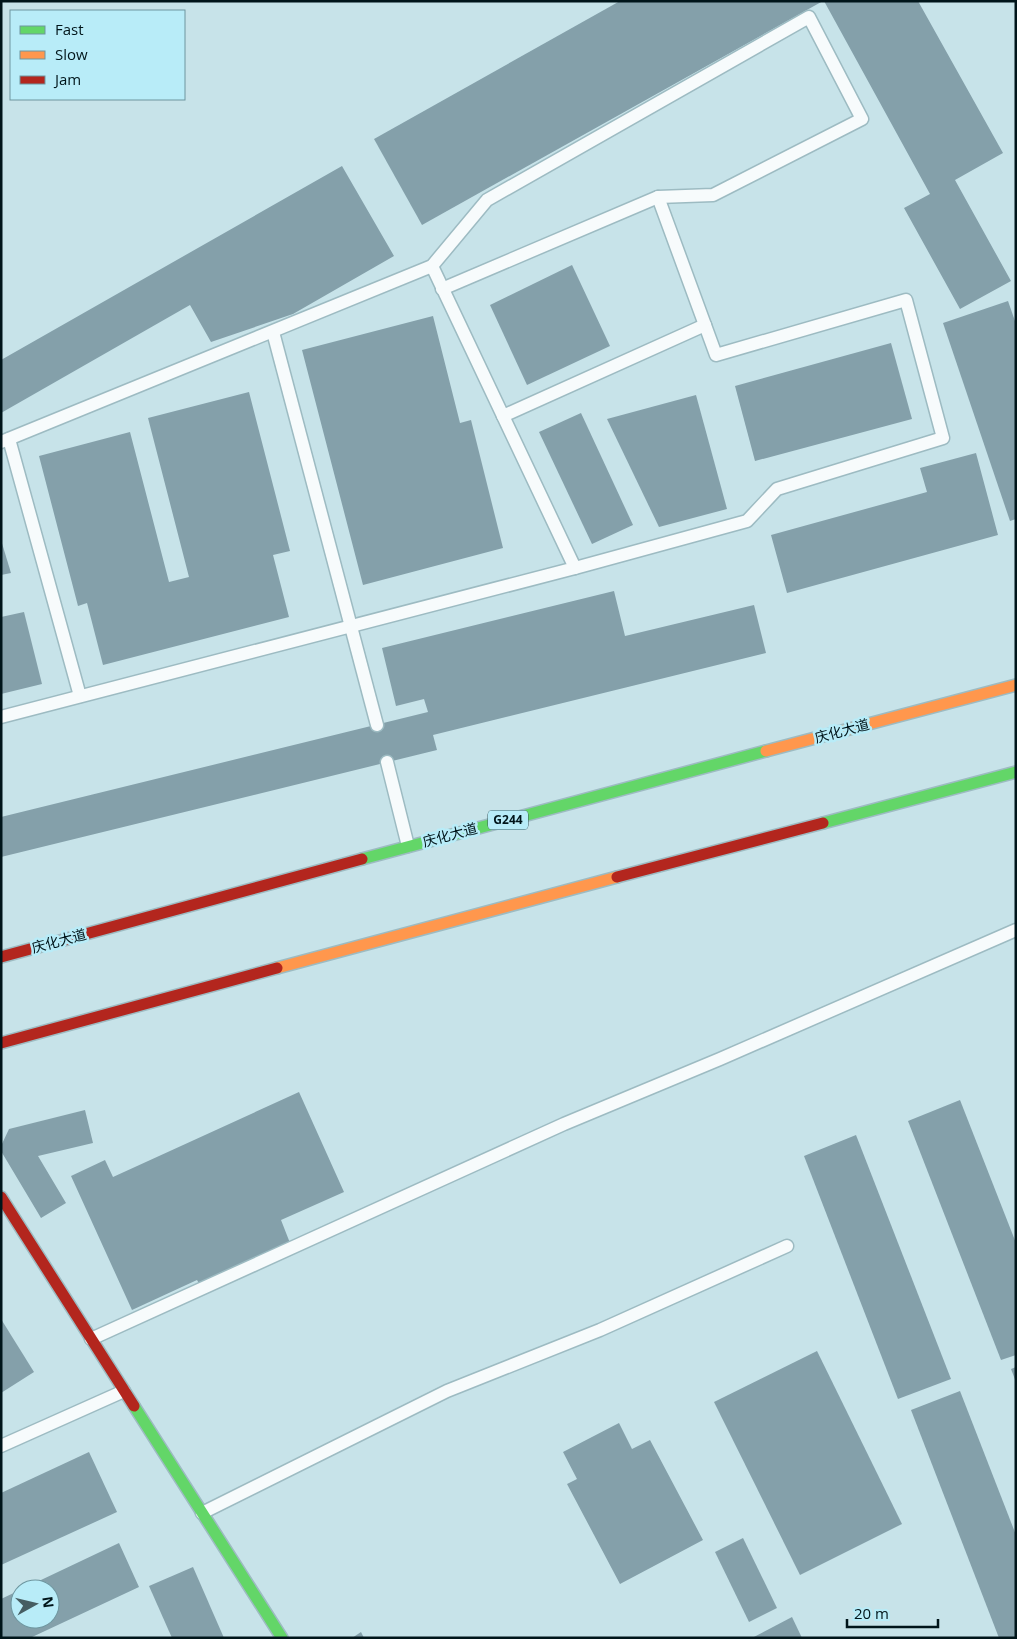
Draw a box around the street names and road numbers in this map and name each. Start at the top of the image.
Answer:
street label: 庆化大道 [812,714,871,747]
road number: G244 [488,810,528,830]
street label: 庆化大道 [420,818,479,851]
street label: 庆化大道 [29,924,88,957]

